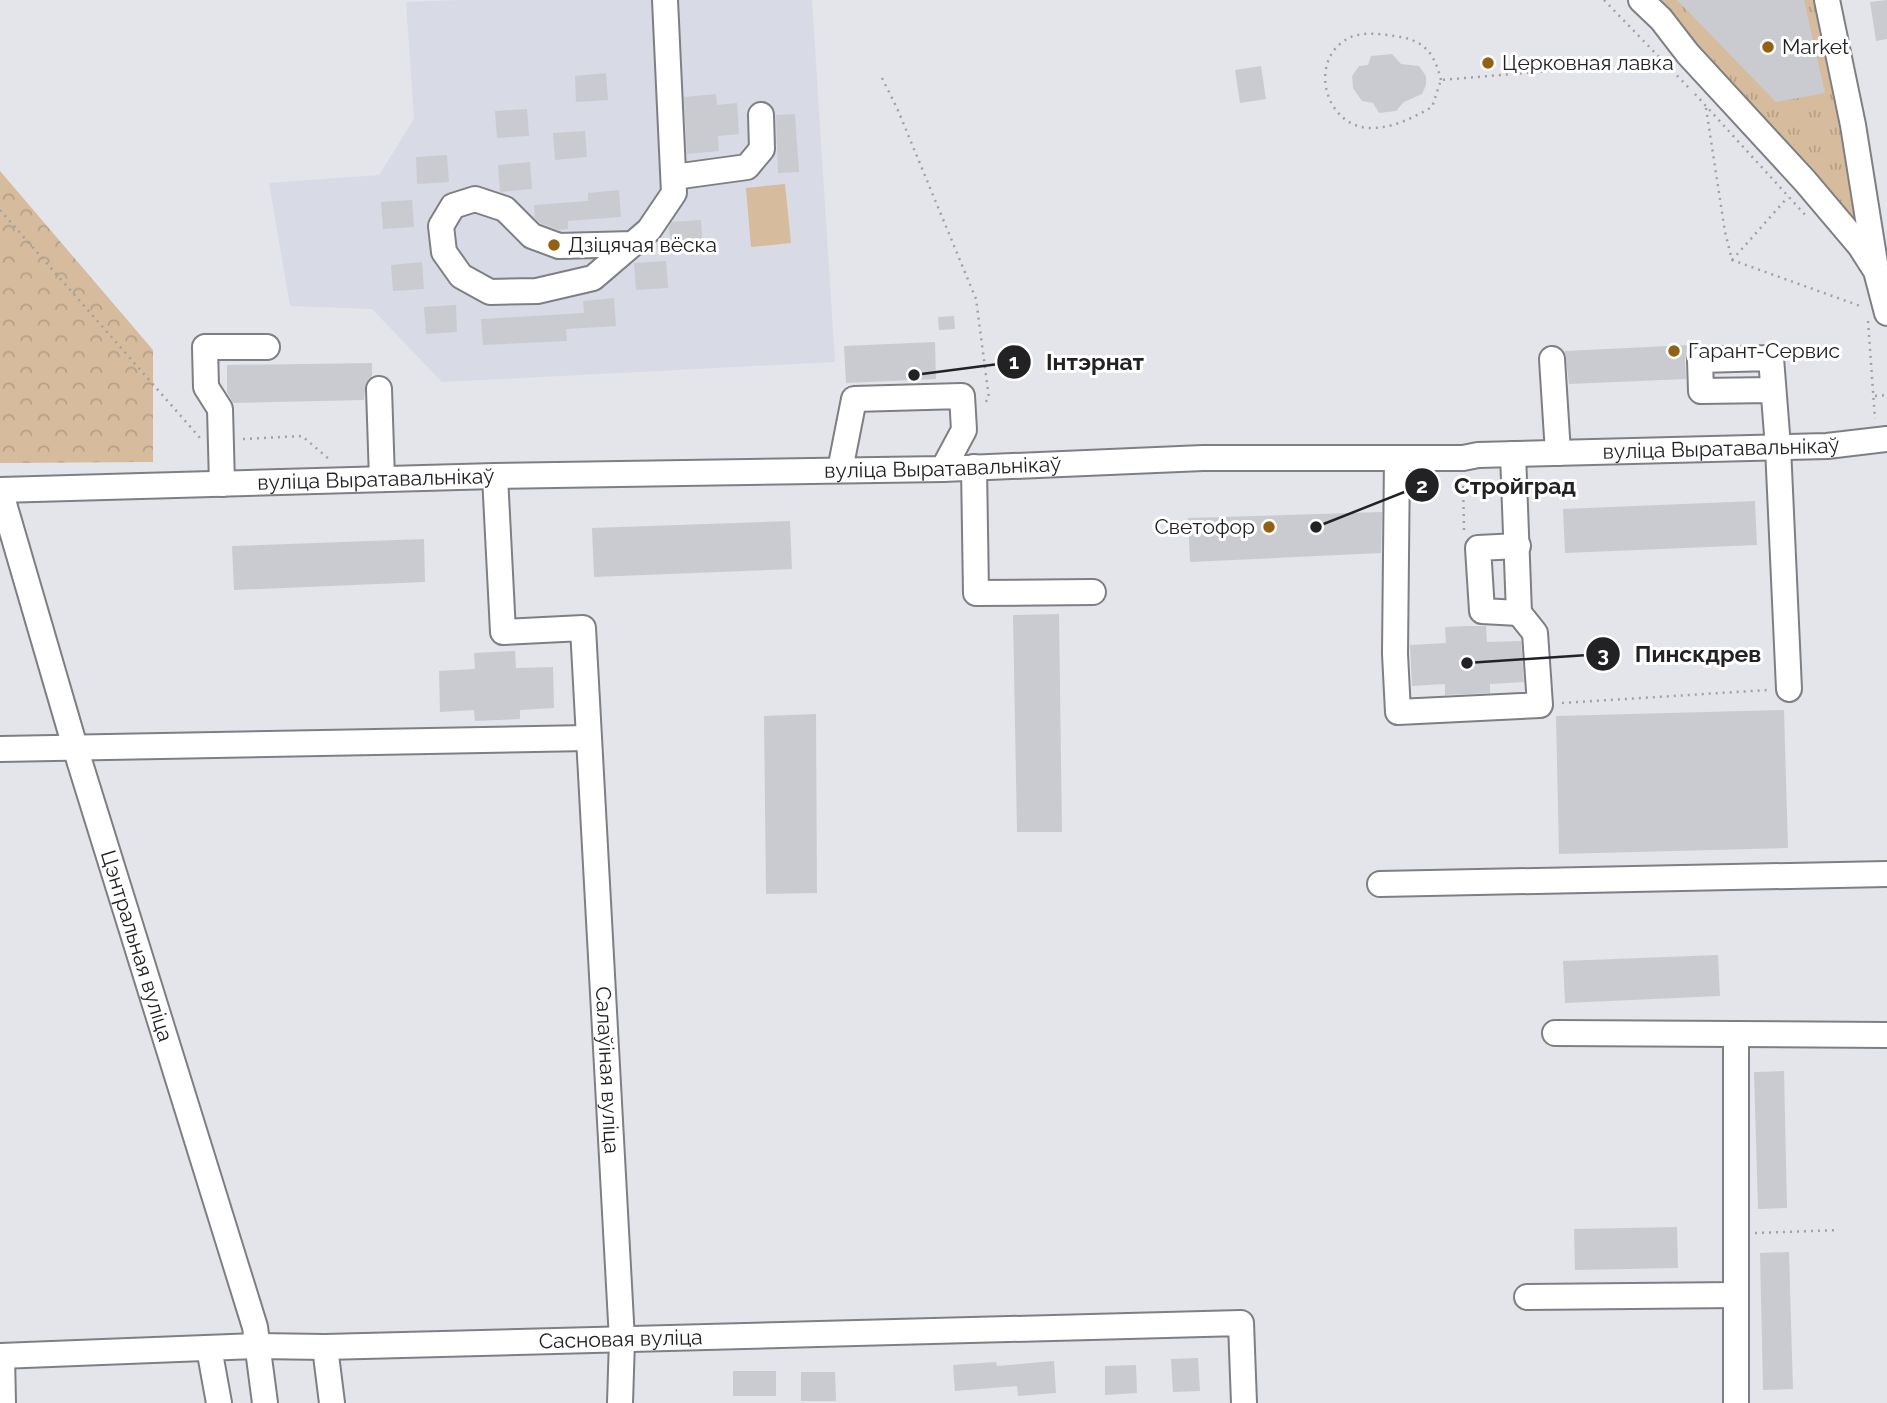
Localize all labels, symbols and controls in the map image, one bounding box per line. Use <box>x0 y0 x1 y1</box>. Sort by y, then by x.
place label: Market <box>1782 34 1849 59</box>
marker: Market <box>1760 39 1776 55</box>
place label: Церковная лавка <box>1502 50 1674 75</box>
marker: Церковная лавка <box>1480 55 1496 71</box>
place label: Дзіцячая вёска <box>568 232 717 257</box>
marker: Дзіцячая вёска <box>546 237 562 253</box>
place label: Гарант-Сервис <box>1688 338 1840 363</box>
callout: Інтэрнат <box>997 340 1158 384</box>
marker: Гарант-Сервис <box>1666 343 1682 359</box>
text: Інтэрнат <box>1046 348 1145 375</box>
text: 1 <box>1009 349 1019 374</box>
street label: вуліца Выратавальнікаў <box>1602 432 1841 464</box>
street label: вуліца Выратавальнікаў <box>824 451 1062 483</box>
street label: вуліца Выратавальнікаў <box>257 463 495 495</box>
callout: Стройград <box>1405 463 1589 507</box>
text: Стройград <box>1454 472 1576 499</box>
text: 2 <box>1416 473 1428 498</box>
place label: Светофор <box>1154 514 1255 539</box>
marker: Светофор <box>1261 519 1277 535</box>
callout: Пинскдрев <box>1585 632 1775 676</box>
text: Пинскдрев <box>1635 640 1761 667</box>
text: 3 <box>1597 642 1609 667</box>
street label: Цэнтральная вуліца <box>96 847 179 1044</box>
street label: Салаўіная вуліца <box>591 986 625 1154</box>
street label: Сасновая вуліца <box>538 1324 703 1353</box>

